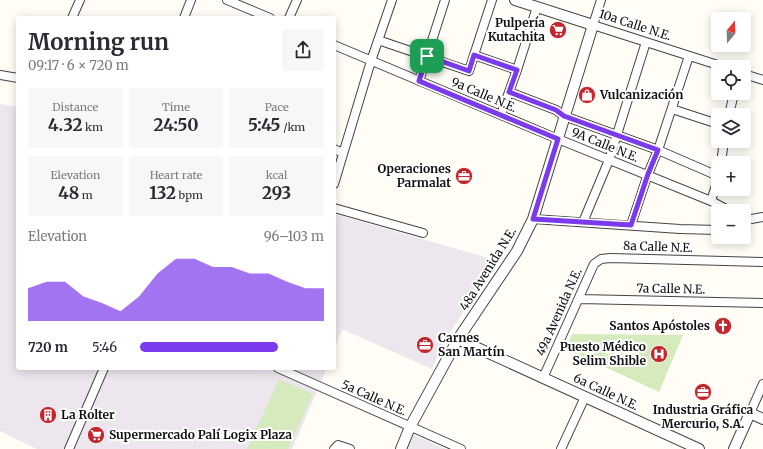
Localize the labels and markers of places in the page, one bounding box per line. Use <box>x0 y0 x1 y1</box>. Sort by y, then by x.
place label: Pulpería Kutachita <box>488 15 545 44</box>
supermarket icon: Pulpería Kutachita <box>548 20 568 40</box>
pin <box>410 39 444 73</box>
shop icon: Vulcanización <box>577 85 597 105</box>
place label: Vulcanización <box>599 87 683 102</box>
place label: Operaciones Parmalat <box>377 161 451 190</box>
office icon: Operaciones Parmalat <box>454 166 474 186</box>
church icon: Santos Apóstoles <box>713 316 733 336</box>
place label: Santos Apóstoles <box>609 318 710 333</box>
place label: Carnes San Martín <box>438 330 505 359</box>
office icon: Carnes San Martín <box>415 335 435 355</box>
place label: Puesto Médico Selim Shible <box>560 339 646 368</box>
hospital icon: Puesto Médico Selim Shible <box>649 344 669 364</box>
office icon: Industria Gráfica Mercurio, S.A. <box>693 382 713 402</box>
place label: Industria Gráfica Mercurio, S.A. <box>653 402 754 431</box>
building icon: La Rolter <box>38 405 58 425</box>
place label: La Rolter <box>61 407 115 422</box>
supermarket icon: Supermercado Palí Logix Plaza <box>86 425 106 445</box>
place label: Supermercado Palí Logix Plaza <box>109 427 292 442</box>

